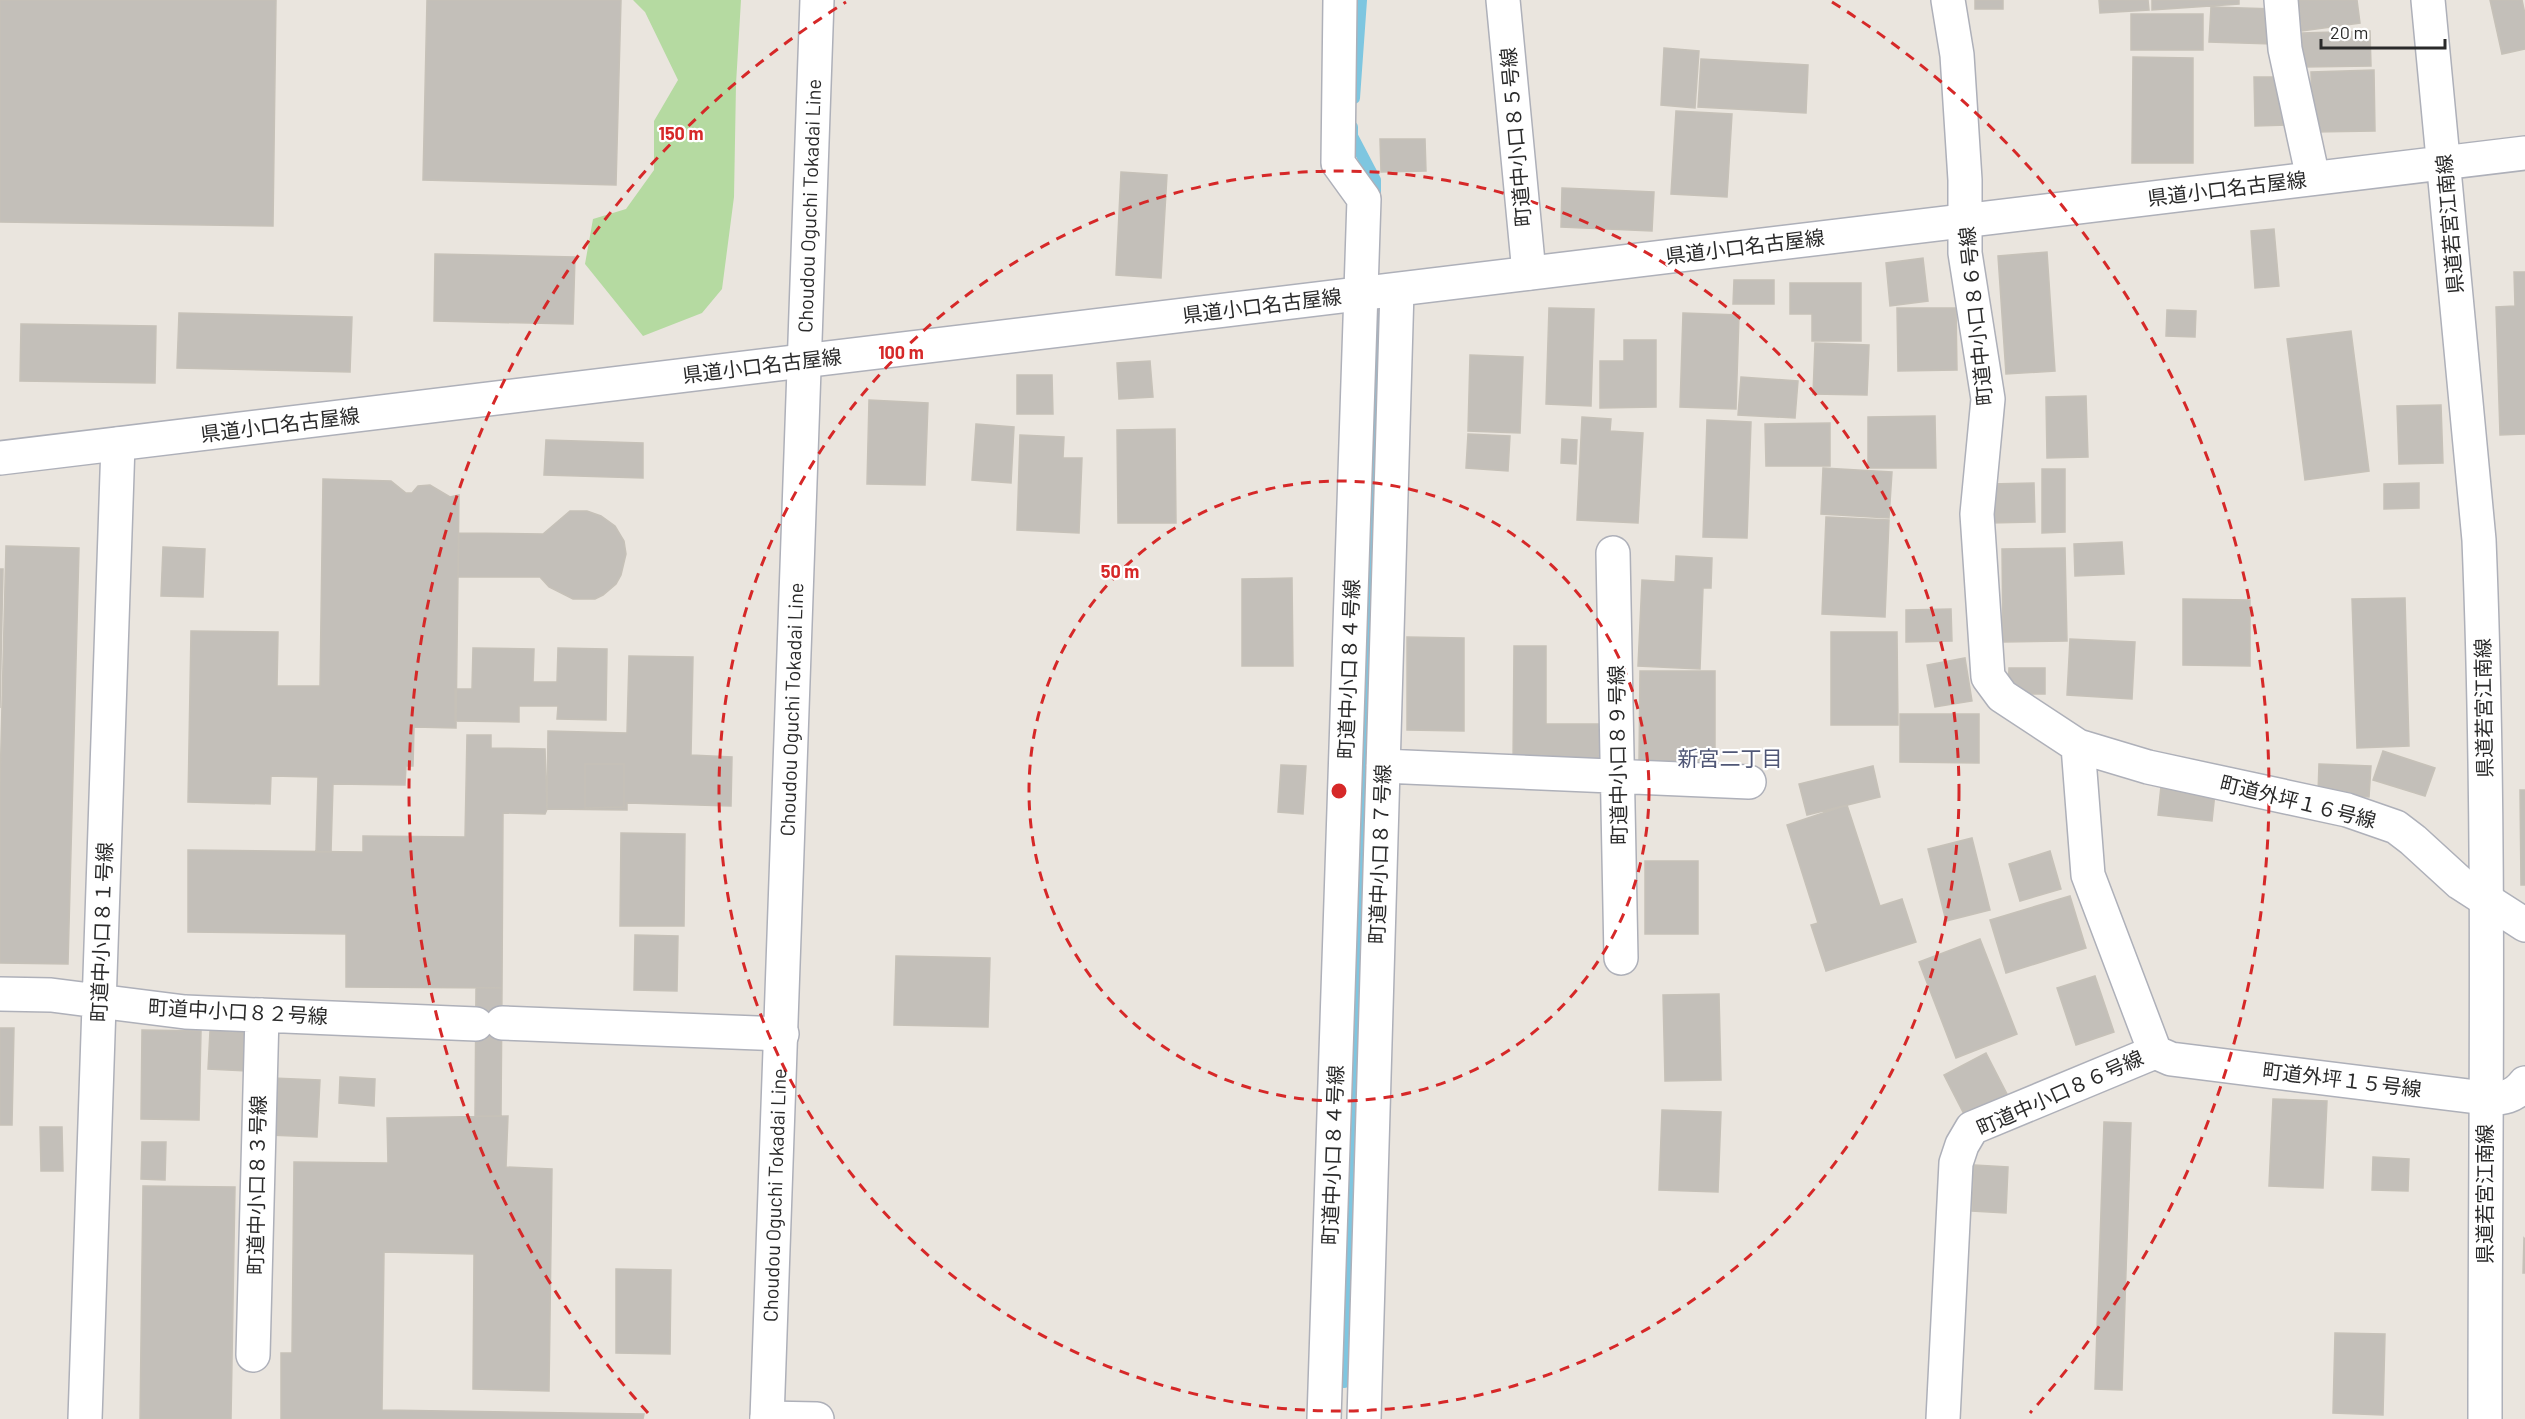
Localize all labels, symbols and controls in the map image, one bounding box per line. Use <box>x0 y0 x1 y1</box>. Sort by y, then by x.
scale bar <box>2321 12 2446 50</box>
text: 20 m <box>2330 21 2368 43</box>
street label: 町道中小口８５号線 <box>1495 46 1535 228</box>
street label: Choudou Oguchi Tokadai Line <box>792 78 825 333</box>
text: 150 m <box>659 122 703 144</box>
street label: 県道若宮江南線 <box>2431 153 2467 295</box>
street label: 県道小口名古屋線 <box>2146 166 2308 210</box>
street label: 県道小口名古屋線 <box>1664 224 1826 268</box>
street label: 町道中小口８６号線 <box>1954 225 1996 407</box>
street label: 県道小口名古屋線 <box>1181 283 1343 327</box>
text: 100 m <box>878 341 924 363</box>
street label: 県道小口名古屋線 <box>681 343 843 387</box>
street label: 県道小口名古屋線 <box>199 402 361 446</box>
text: 50 m <box>1101 560 1139 582</box>
street label: 町道中小口８４号線 <box>1333 579 1363 759</box>
street label: Choudou Oguchi Tokadai Line <box>775 582 807 837</box>
street label: 県道若宮江南線 <box>2470 638 2496 778</box>
street label: 町道中小口８９号線 <box>1603 665 1631 845</box>
district label: 新宮二丁目 <box>1678 745 1783 770</box>
street label: 町道中小口８７号線 <box>1364 764 1394 944</box>
street label: 町道外坪１６号線 <box>2218 770 2379 832</box>
centre of rings <box>1329 781 1349 801</box>
street label: 町道中小口８１号線 <box>86 842 116 1022</box>
street label: 町道中小口８２号線 <box>148 994 329 1028</box>
street label: 町道中小口８６号線 <box>1972 1045 2147 1140</box>
street label: 町道外坪１５号線 <box>2261 1057 2423 1101</box>
street label: 町道中小口８４号線 <box>1317 1065 1347 1245</box>
street label: Choudou Oguchi Tokadai Line <box>757 1068 790 1322</box>
street label: 町道中小口８３号線 <box>242 1095 270 1275</box>
street label: 県道若宮江南線 <box>2472 1124 2496 1264</box>

